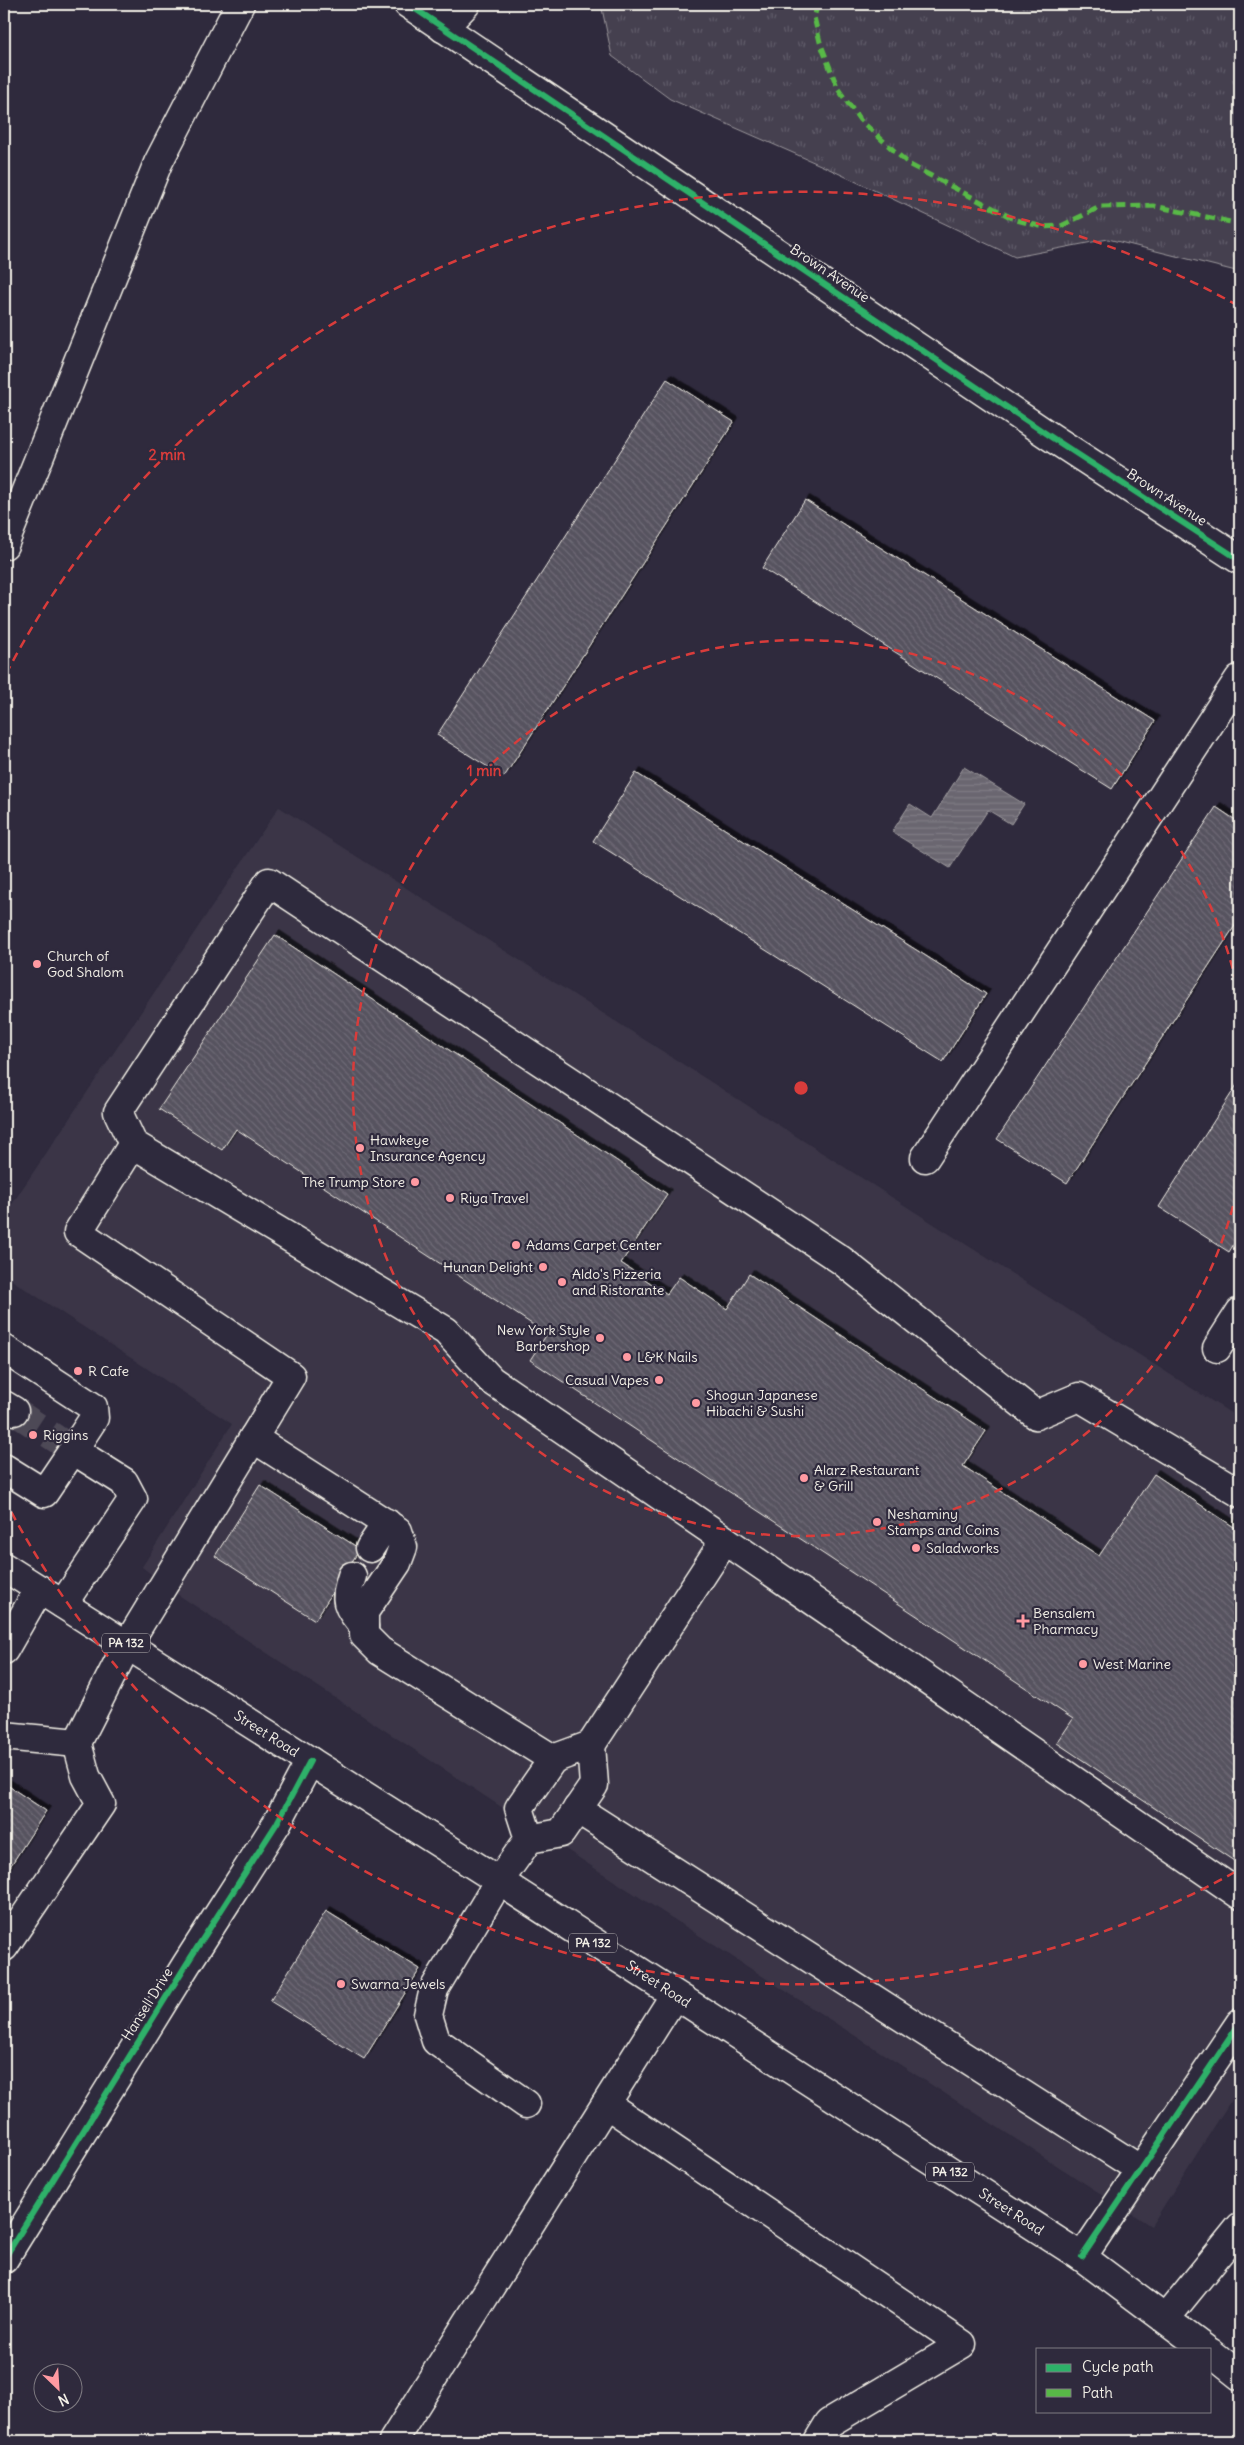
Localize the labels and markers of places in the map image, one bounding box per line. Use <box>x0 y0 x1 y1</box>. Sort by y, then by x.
place label: Church of God Shalom <box>47 947 124 981</box>
marker: Church of God Shalom <box>31 958 43 970</box>
centre of rings <box>792 1079 810 1097</box>
place label: Hawkeye Insurance Agency <box>370 1131 486 1165</box>
marker: Hawkeye Insurance Agency <box>354 1142 366 1154</box>
place label: The Trump Store <box>302 1173 405 1191</box>
marker: The Trump Store <box>409 1176 421 1188</box>
place label: Riya Travel <box>460 1189 529 1207</box>
marker: Riya Travel <box>444 1192 456 1204</box>
place label: Adams Carpet Center <box>526 1236 662 1254</box>
marker: Adams Carpet Center <box>510 1239 522 1251</box>
place label: Hunan Delight <box>443 1258 533 1276</box>
marker: Hunan Delight <box>537 1261 549 1273</box>
place label: Aldo's Pizzeria and Ristorante <box>572 1265 664 1299</box>
marker: Aldo's Pizzeria and Ristorante <box>556 1276 568 1288</box>
place label: New York Style Barbershop <box>497 1321 590 1355</box>
marker: New York Style Barbershop <box>594 1332 606 1344</box>
place label: L&K Nails <box>637 1348 698 1366</box>
marker: L&K Nails <box>621 1351 633 1363</box>
place label: R Cafe <box>88 1362 129 1380</box>
marker: R Cafe <box>72 1365 84 1377</box>
place label: Casual Vapes <box>565 1371 649 1389</box>
marker: Casual Vapes <box>653 1374 665 1386</box>
place label: Shogun Japanese Hibachi & Sushi <box>706 1386 818 1420</box>
marker: Shogun Japanese Hibachi & Sushi <box>690 1397 702 1409</box>
place label: Riggins <box>43 1426 88 1444</box>
marker: Riggins <box>27 1429 39 1441</box>
place label: Alarz Restaurant & Grill <box>814 1461 920 1495</box>
marker: Alarz Restaurant & Grill <box>798 1472 810 1484</box>
place label: Neshaminy Stamps and Coins <box>887 1505 999 1539</box>
marker: Neshaminy Stamps and Coins <box>871 1516 883 1528</box>
place label: Saladworks <box>926 1539 999 1557</box>
marker: Saladworks <box>910 1542 922 1554</box>
place label: Bensalem Pharmacy <box>1033 1604 1098 1638</box>
marker: Bensalem Pharmacy <box>1017 1615 1029 1627</box>
place label: West Marine <box>1093 1655 1171 1673</box>
marker: West Marine <box>1077 1658 1089 1670</box>
place label: Swarna Jewels <box>351 1975 446 1993</box>
marker: Swarna Jewels <box>335 1978 347 1990</box>

